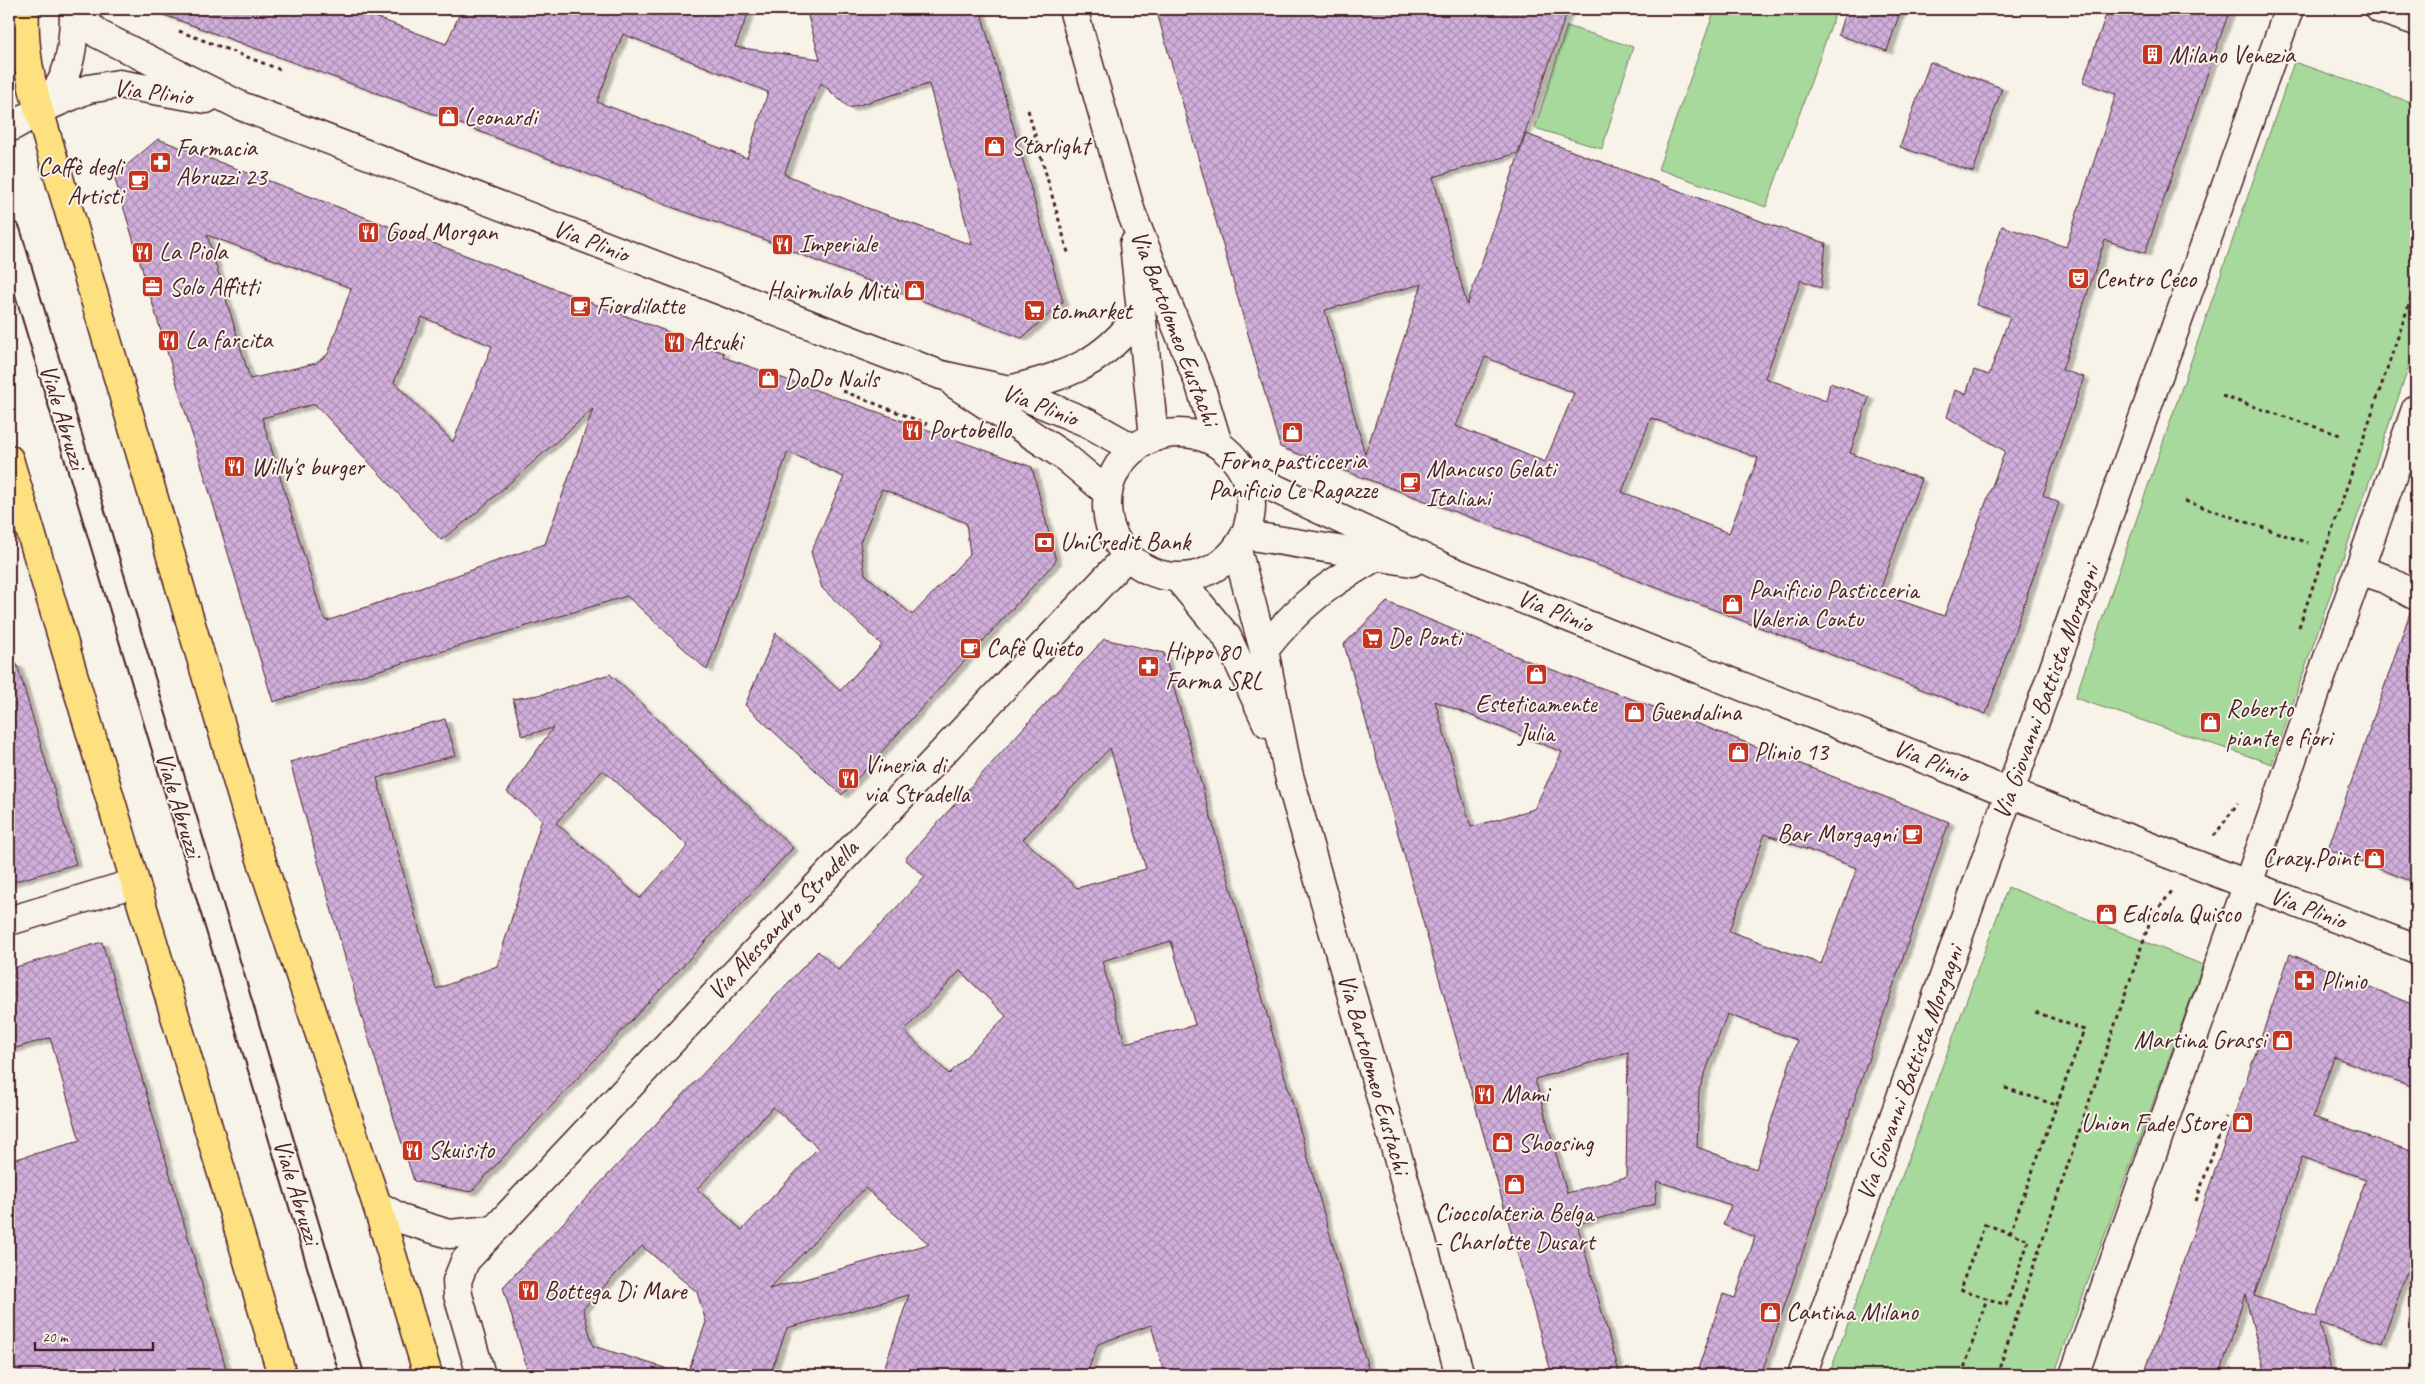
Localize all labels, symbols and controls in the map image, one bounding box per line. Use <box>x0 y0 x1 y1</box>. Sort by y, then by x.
place label: Milano Venezia <box>2169 39 2297 71</box>
building icon: Milano Venezia <box>2141 43 2165 67</box>
street label: Via Plinio <box>112 71 197 113</box>
place label: Leonardi <box>464 101 540 133</box>
shop icon: Leonardi <box>436 105 460 129</box>
place label: Starlight <box>1011 130 1093 162</box>
place label: Farmacia Abruzzi 23 <box>176 132 268 193</box>
shop icon: Starlight <box>983 134 1007 158</box>
pharmacy icon: Farmacia Abruzzi 23 <box>148 150 172 174</box>
place label: Caffè degli Artisti <box>38 151 126 212</box>
cafe icon: Caffè degli Artisti <box>127 169 151 193</box>
street label: Via Plinio <box>549 212 636 271</box>
place label: Good Morgan <box>385 216 498 248</box>
restaurant icon: Good Morgan <box>357 220 381 244</box>
street label: Via Bartolomeo Eustachi <box>1123 226 1228 433</box>
place label: Imperiale <box>799 228 879 260</box>
restaurant icon: Imperiale <box>771 232 795 256</box>
place label: La Piola <box>159 236 229 268</box>
restaurant icon: La Piola <box>131 240 155 264</box>
place label: Centro Ceco <box>2095 263 2197 295</box>
theatre icon: Centro Ceco <box>2067 267 2091 291</box>
place label: Solo Affitti <box>169 271 262 303</box>
office icon: Solo Affitti <box>141 275 165 299</box>
place label: Hairmilab Mitù <box>767 275 900 307</box>
shop icon: Hairmilab Mitù <box>902 279 926 303</box>
place label: Fiordilatte <box>596 290 686 322</box>
cafe icon: Fiordilatte <box>568 294 592 318</box>
place label: to.market <box>1050 295 1134 327</box>
supermarket icon: to.market <box>1022 299 1046 323</box>
place label: La farcita <box>185 324 274 356</box>
place label: Atsuki <box>690 326 746 358</box>
restaurant icon: La farcita <box>157 328 181 352</box>
restaurant icon: Atsuki <box>662 330 686 354</box>
street label: Viale Abruzzi <box>32 361 95 477</box>
place label: DoDo Nails <box>784 363 881 395</box>
shop icon: DoDo Nails <box>756 367 780 391</box>
street label: Via Plinio <box>998 376 1085 435</box>
place label: Portobello <box>929 414 1012 446</box>
restaurant icon: Portobello <box>901 418 925 442</box>
shop icon: Forno pasticceria Panificio Le Ragazze <box>1281 420 1305 444</box>
place label: Forno pasticceria Panificio Le Ragazze <box>1209 445 1379 506</box>
place label: Willy's burger <box>251 451 366 483</box>
place label: Mancuso Gelati Italiani <box>1426 453 1559 514</box>
restaurant icon: Willy's burger <box>223 455 247 479</box>
cafe icon: Mancuso Gelati Italiani <box>1398 471 1422 495</box>
place label: UniCredit Bank <box>1060 526 1192 558</box>
bank icon: UniCredit Bank <box>1032 530 1056 554</box>
street label: Via Giovanni Battista Morgagni <box>1985 557 2108 824</box>
place label: Panificio Pasticceria Valeria Contu <box>1749 574 1921 635</box>
street label: Via Plinio <box>1513 581 1600 642</box>
shop icon: Panificio Pasticceria Valeria Contu <box>1721 592 1745 616</box>
place label: De Ponti <box>1388 622 1465 654</box>
supermarket icon: De Ponti <box>1360 626 1384 650</box>
place label: Cafè Quieto <box>986 632 1083 664</box>
cafe icon: Cafè Quieto <box>958 636 982 660</box>
place label: Hippo 80 Farma SRL <box>1165 636 1264 697</box>
pharmacy icon: Hippo 80 Farma SRL <box>1137 654 1161 678</box>
shop icon: Esteticamente Julia <box>1524 663 1548 687</box>
place label: Esteticamente Julia <box>1475 688 1599 749</box>
place label: Roberto piante e fiori <box>2226 693 2335 754</box>
place label: Guendalina <box>1650 696 1743 728</box>
shop icon: Guendalina <box>1622 700 1646 724</box>
shop icon: Roberto piante e fiori <box>2198 711 2222 735</box>
street label: Via Plinio <box>1889 731 1976 792</box>
place label: Plinio 13 <box>1754 736 1830 768</box>
shop icon: Plinio 13 <box>1726 740 1750 764</box>
street label: Viale Abruzzi <box>148 749 211 865</box>
place label: Vineria di via Stradella <box>864 749 971 810</box>
restaurant icon: Vineria di via Stradella <box>836 767 860 791</box>
place label: Bar Morgagni <box>1777 818 1899 850</box>
cafe icon: Bar Morgagni <box>1900 822 1924 846</box>
street label: Via Alessandro Stradella <box>700 832 867 1007</box>
place label: Crazy.Point <box>2262 842 2362 874</box>
shop icon: Crazy.Point <box>2363 846 2387 870</box>
street label: Via Plinio <box>2266 880 2353 938</box>
place label: Edicola Quisco <box>2122 898 2242 930</box>
shop icon: Edicola Quisco <box>2094 902 2118 926</box>
street label: Via Giovanni Battista Morgagni <box>1849 938 1972 1205</box>
place label: Plinio <box>2321 965 2368 997</box>
pharmacy icon: Plinio <box>2293 969 2317 993</box>
street label: Via Bartolomeo Eustachi <box>1330 970 1419 1181</box>
place label: Martina Grassi <box>2134 1024 2269 1056</box>
shop icon: Martina Grassi <box>2270 1028 2294 1052</box>
place label: Mami <box>1501 1078 1552 1110</box>
restaurant icon: Mami <box>1473 1082 1497 1106</box>
place label: Union Fade Store <box>2081 1107 2228 1139</box>
shop icon: Union Fade Store <box>2230 1111 2254 1135</box>
place label: Shoosing <box>1518 1127 1594 1159</box>
shop icon: Shoosing <box>1490 1131 1514 1155</box>
place label: Skuisito <box>428 1134 495 1166</box>
street label: Viale Abruzzi <box>266 1136 329 1252</box>
restaurant icon: Skuisito <box>400 1138 424 1162</box>
shop icon: Cioccolateria Belga - Charlotte Dusart <box>1502 1172 1526 1196</box>
place label: Cioccolateria Belga - Charlotte Dusart <box>1434 1197 1597 1258</box>
place label: Bottega Di Mare <box>544 1275 688 1307</box>
restaurant icon: Bottega Di Mare <box>516 1279 540 1303</box>
place label: Cantina Milano <box>1786 1296 1919 1328</box>
shop icon: Cantina Milano <box>1758 1300 1782 1324</box>
scale bar <box>35 1319 152 1351</box>
text: 20 m <box>42 1328 69 1347</box>

